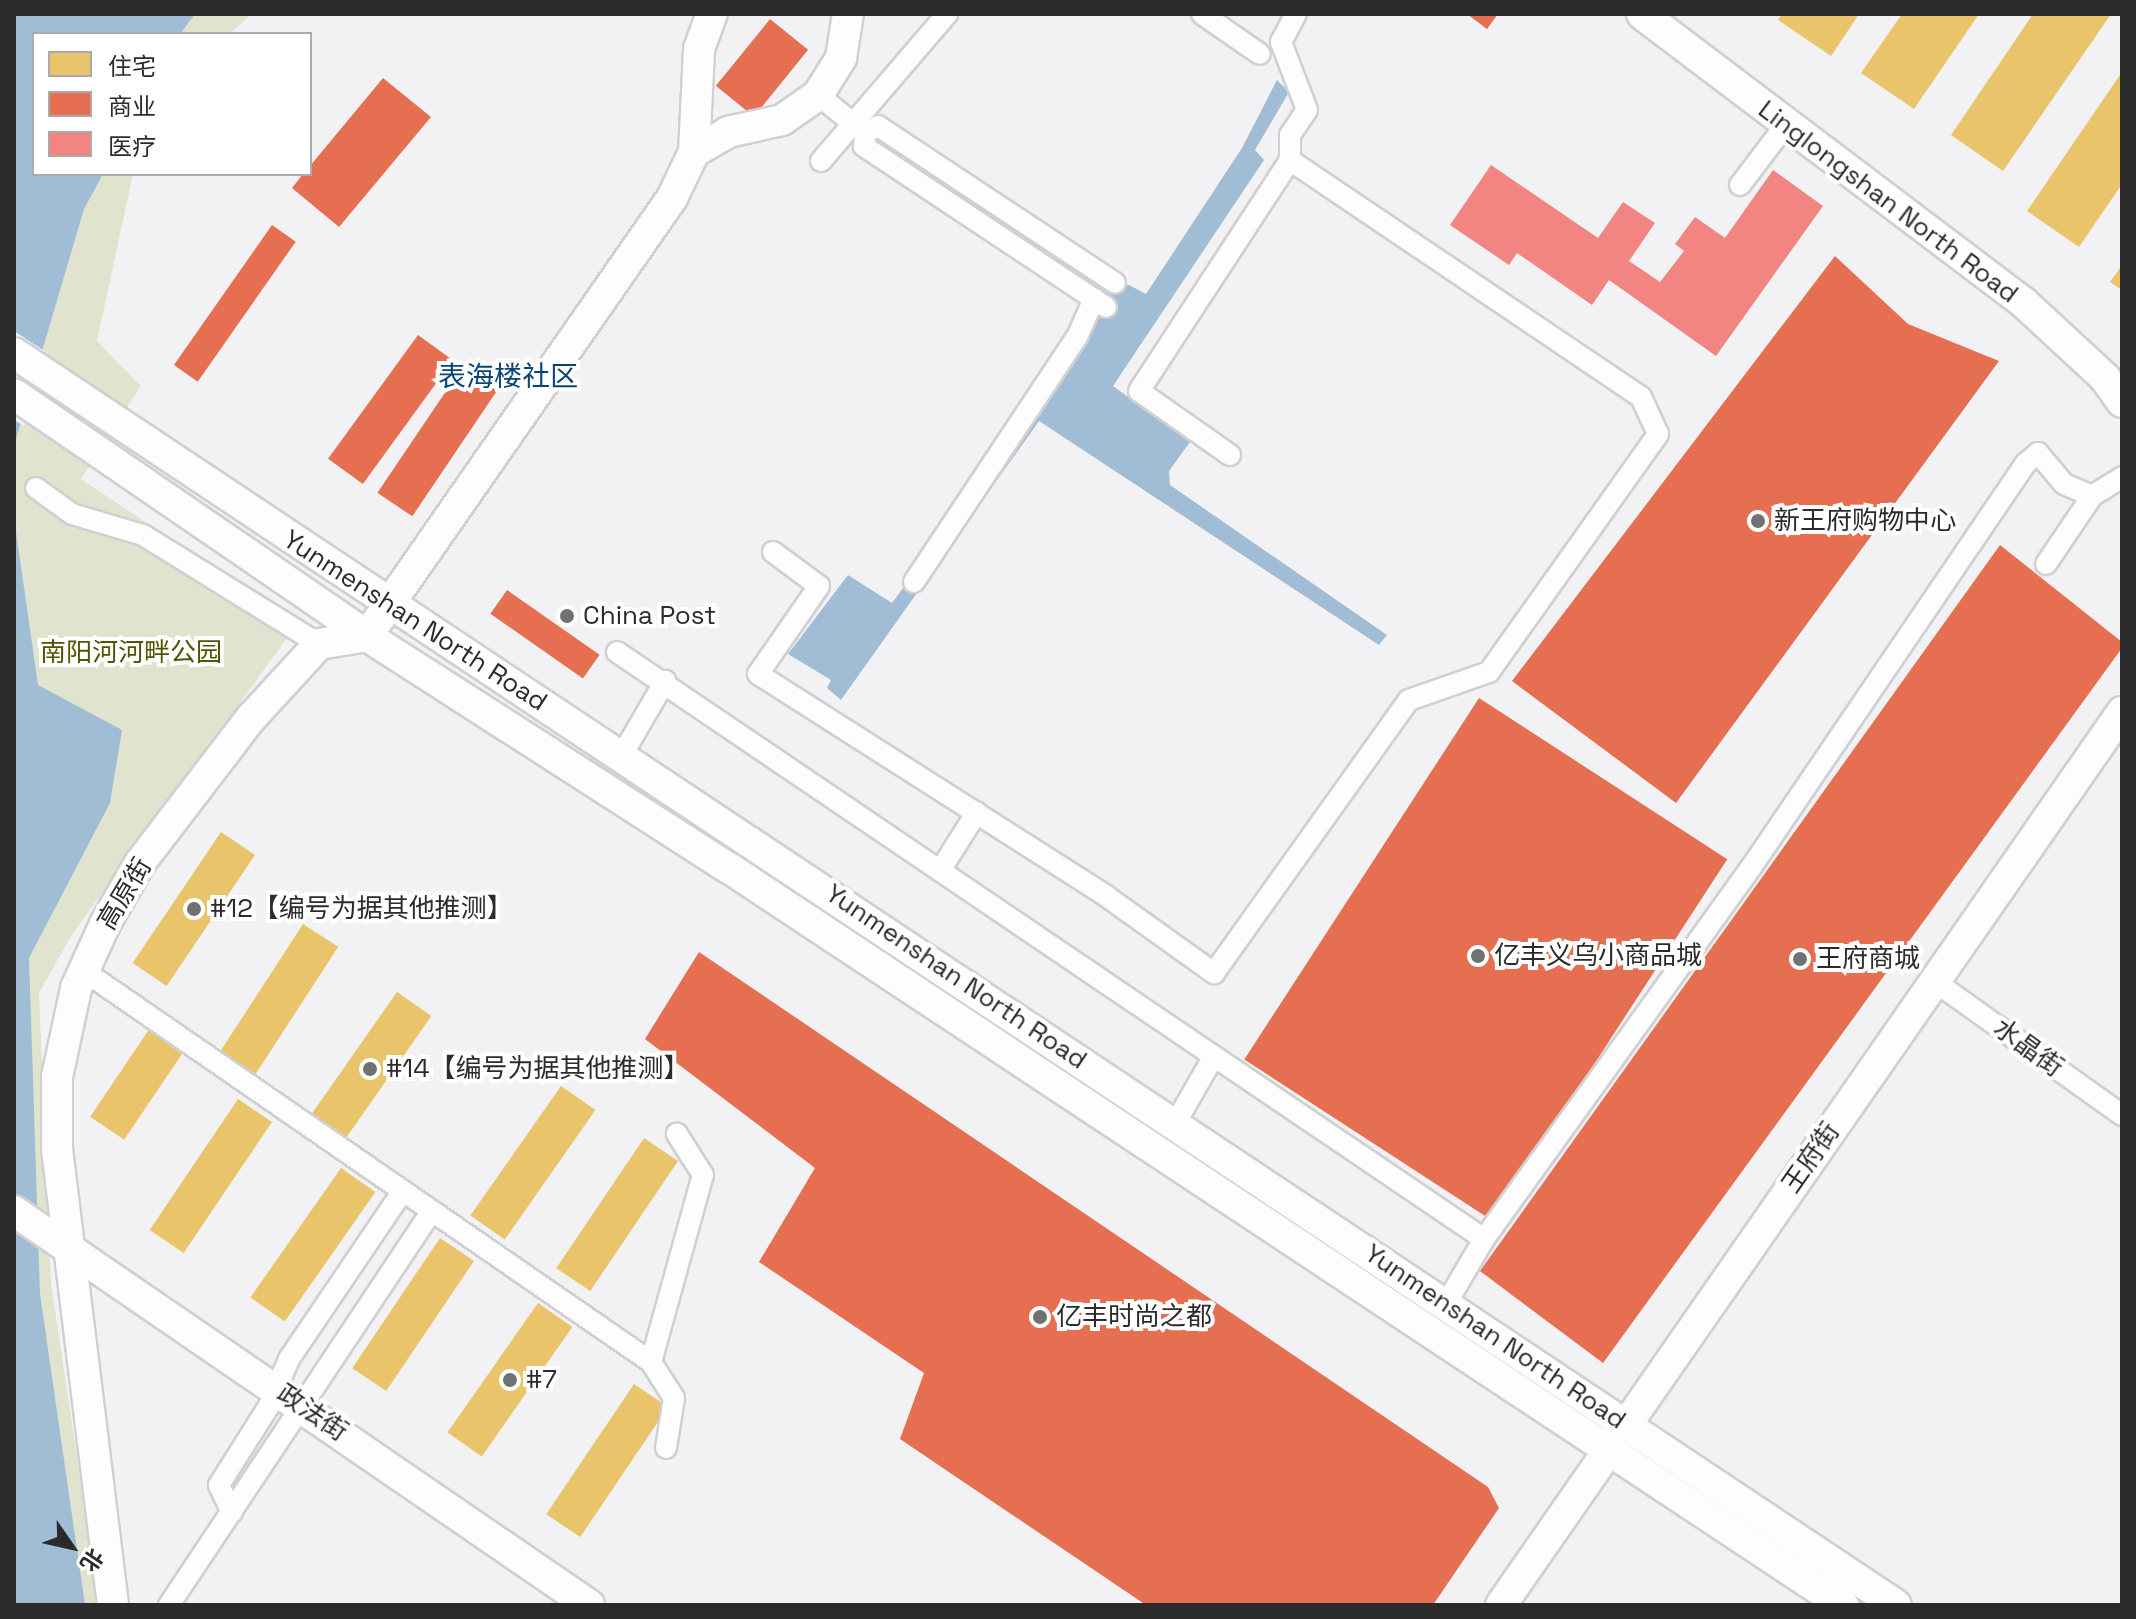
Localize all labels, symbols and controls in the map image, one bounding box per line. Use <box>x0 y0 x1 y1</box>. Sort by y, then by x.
legend <box>32 32 312 176</box>
text: 住宅 <box>108 51 156 82</box>
text: 商业 <box>108 91 156 122</box>
street label: Linglongshan North Road <box>1752 94 2024 310</box>
text: 医疗 <box>108 131 156 162</box>
district label: 表海楼社区 <box>438 359 578 393</box>
place label: 新王府购物中心 <box>1774 505 1956 537</box>
marker: 新王府购物中心 <box>1749 512 1767 530</box>
street label: Yunmenshan North Road <box>277 524 553 718</box>
place label: China Post <box>583 600 716 632</box>
marker: China Post <box>558 607 576 625</box>
park label: 南阳河河畔公园 <box>40 637 222 669</box>
street label: 高原街 <box>92 853 158 935</box>
street label: Yunmenshan North Road <box>820 878 1092 1076</box>
place label: #12【编号为据其他推测】 <box>210 893 513 925</box>
marker: #12【编号为据其他推测】 <box>185 900 203 918</box>
place label: 亿丰义乌小商品城 <box>1494 940 1702 972</box>
place label: 王府商城 <box>1816 943 1920 975</box>
marker: 亿丰义乌小商品城 <box>1469 947 1487 965</box>
marker: 王府商城 <box>1791 950 1809 968</box>
street label: 水晶街 <box>1987 1012 2069 1084</box>
place label: #14【编号为据其他推测】 <box>386 1053 689 1085</box>
marker: #14【编号为据其他推测】 <box>361 1060 379 1078</box>
street label: 王府街 <box>1776 1117 1846 1199</box>
street label: Yunmenshan North Road <box>1359 1238 1631 1436</box>
place label: 亿丰时尚之都 <box>1056 1301 1212 1333</box>
marker: 亿丰时尚之都 <box>1031 1308 1049 1326</box>
place label: #7 <box>526 1364 557 1396</box>
marker: #7 <box>501 1371 519 1389</box>
street label: 政法街 <box>271 1378 353 1448</box>
north arrow <box>32 1507 112 1587</box>
text: 北 <box>74 1543 110 1577</box>

